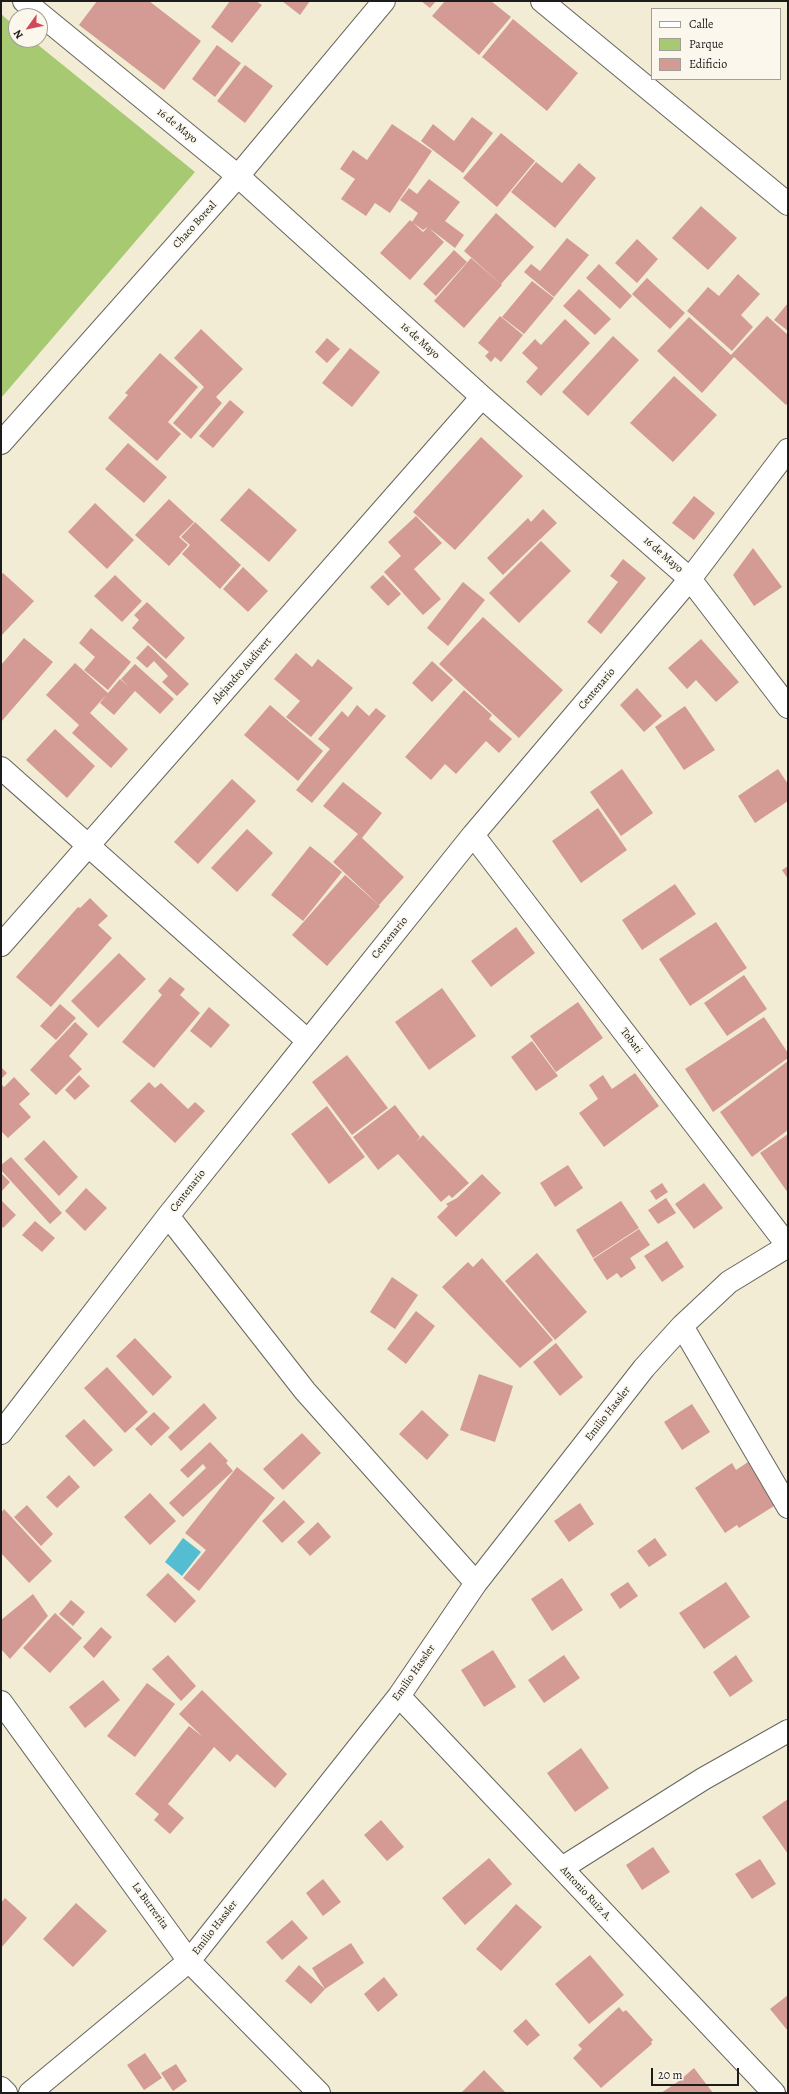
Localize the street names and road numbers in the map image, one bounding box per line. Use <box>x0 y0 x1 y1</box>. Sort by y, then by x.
street label: 16 de Mayo <box>154 106 200 146</box>
street label: Chaco Boreal <box>170 199 220 251</box>
street label: 16 de Mayo <box>398 320 442 362</box>
street label: 16 de Mayo <box>640 534 686 576</box>
street label: Alejandro Audivert <box>209 635 275 707</box>
street label: Centenario <box>576 666 618 712</box>
street label: Centenario <box>369 914 411 962</box>
street label: Tobati <box>617 1026 645 1056</box>
street label: Centenario <box>167 1167 209 1215</box>
street label: Emilio Hassler <box>583 1384 633 1444</box>
street label: Emilio Hassler <box>390 1642 438 1704</box>
street label: Antonio Ruiz A. <box>557 1864 615 1924</box>
street label: La Burrerita <box>129 1880 171 1932</box>
street label: Emilio Hassler <box>190 1898 240 1958</box>

